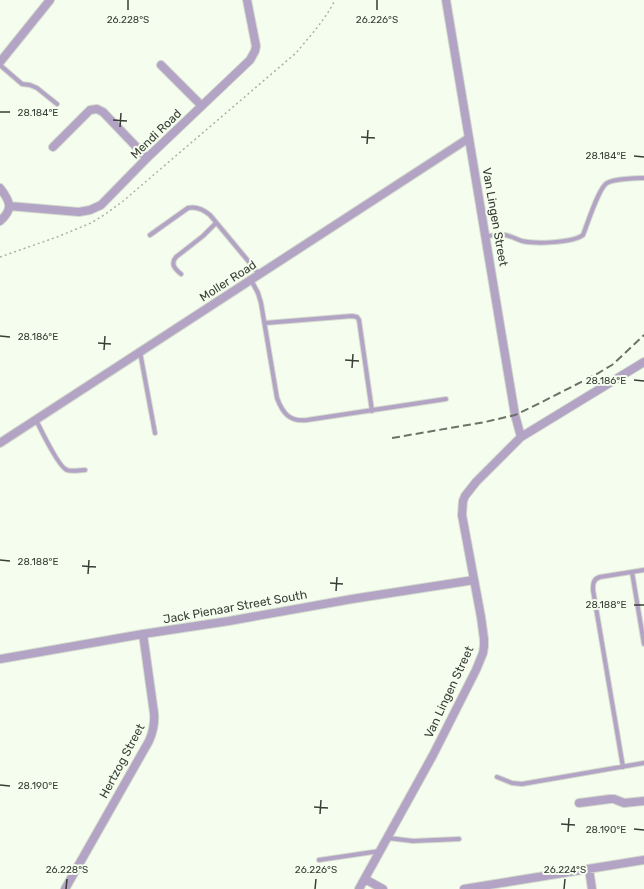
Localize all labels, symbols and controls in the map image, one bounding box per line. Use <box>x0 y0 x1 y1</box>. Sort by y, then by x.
text: 26.228°S <box>107 14 149 26</box>
text: 26.226°S <box>356 14 398 26</box>
street label: Mendi Road <box>128 106 184 162</box>
text: 28.184°E <box>18 107 58 119</box>
text: 28.184°E <box>586 150 626 162</box>
street label: Van Lingen Street <box>479 167 511 268</box>
street label: Moller Road <box>197 258 259 304</box>
text: 28.186°E <box>18 331 58 343</box>
text: 28.186°E <box>586 375 626 387</box>
text: 28.188°E <box>18 556 58 568</box>
street label: Jack Pienaar Street South <box>162 587 308 627</box>
text: 28.188°E <box>586 599 626 611</box>
street label: Van Lingen Street <box>422 644 477 740</box>
street label: Hertzog Street <box>97 721 148 801</box>
text: 28.190°E <box>18 780 58 792</box>
text: 28.190°E <box>586 824 626 836</box>
text: 26.228°S <box>46 864 88 876</box>
text: 26.226°S <box>295 864 337 876</box>
text: 26.224°S <box>544 864 586 876</box>

